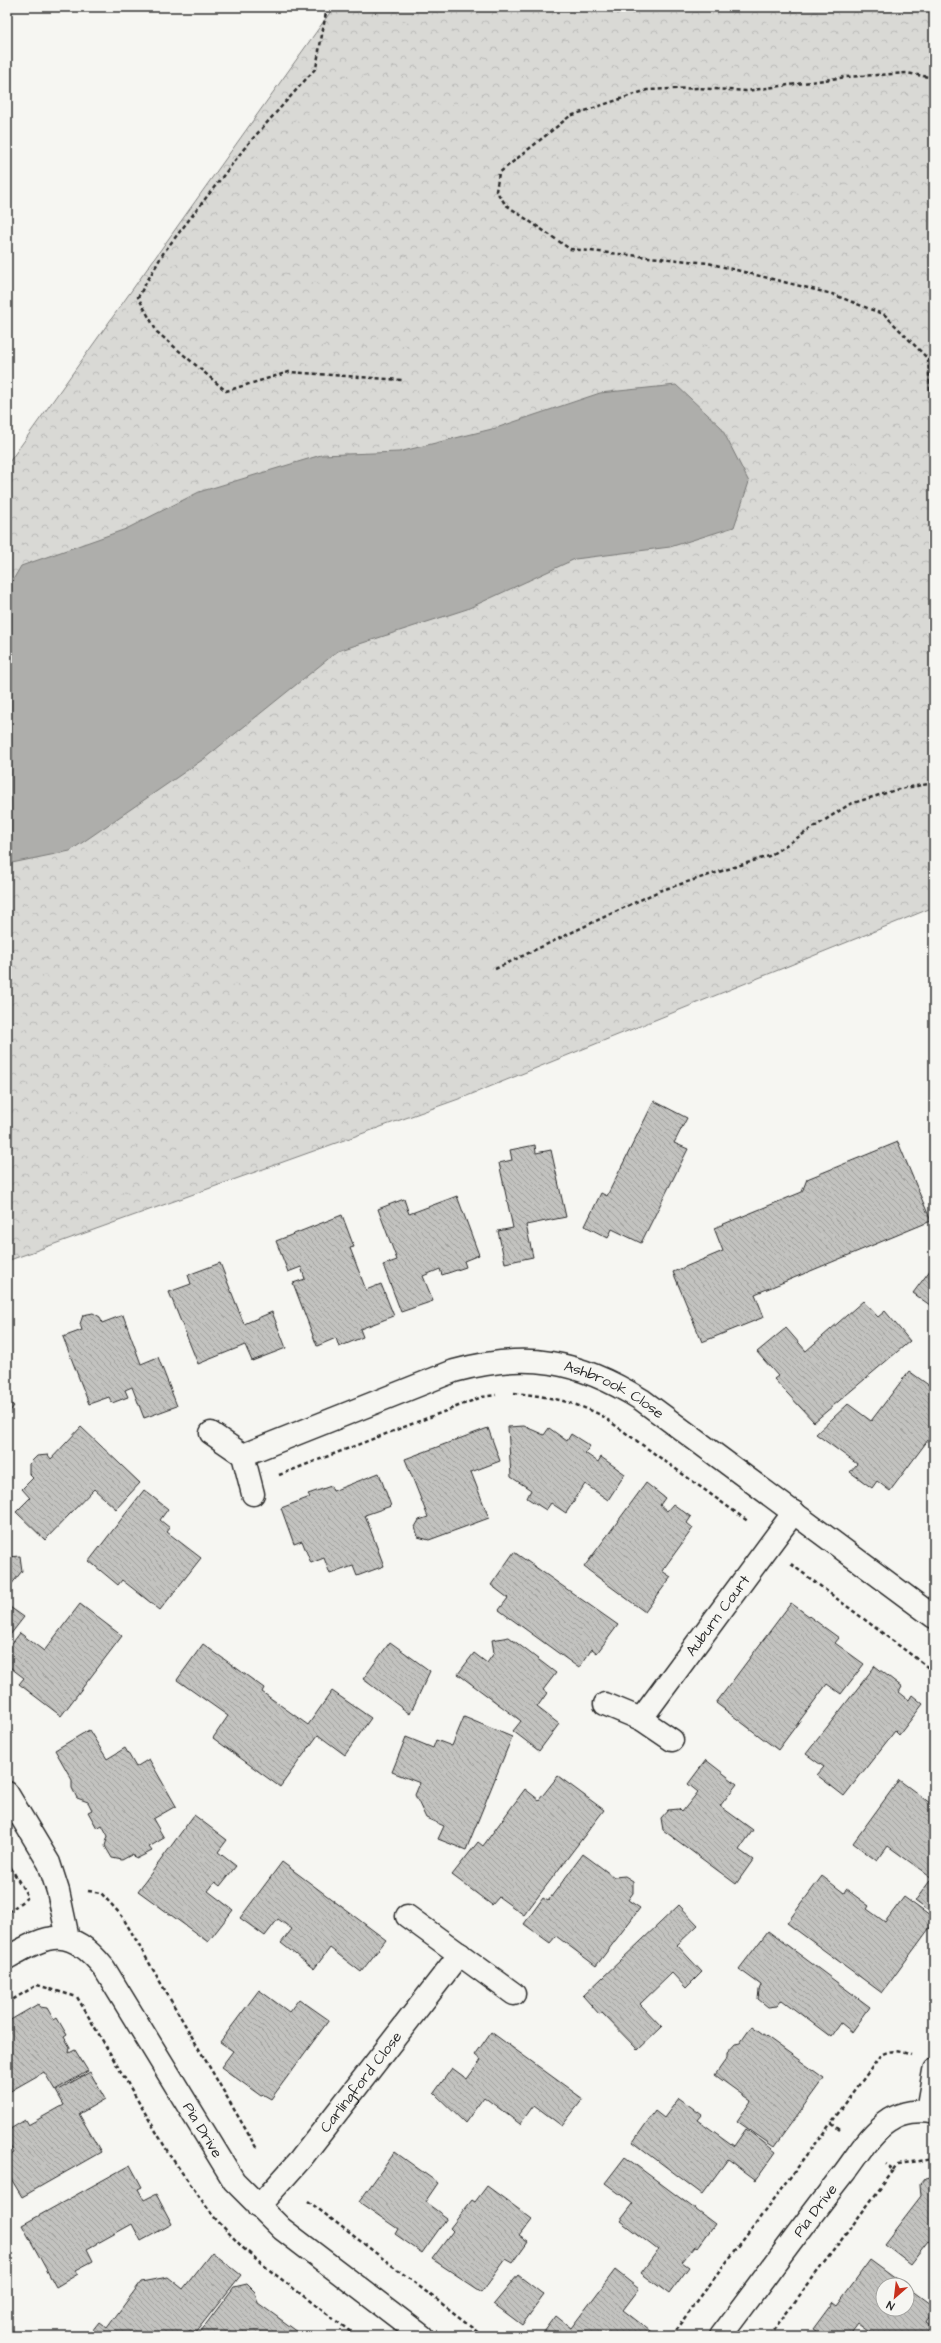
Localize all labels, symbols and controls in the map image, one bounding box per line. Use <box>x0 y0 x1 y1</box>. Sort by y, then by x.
street label: Ashbrook Close <box>562 1356 668 1424</box>
street label: Auburn Court <box>681 1571 755 1660</box>
street label: Carlingford Close <box>315 2027 407 2137</box>
street label: Pia Drive <box>177 2098 227 2162</box>
street label: Pia Drive <box>788 2180 843 2242</box>
north arrow <box>875 2277 915 2317</box>
text: N <box>884 2297 897 2314</box>

